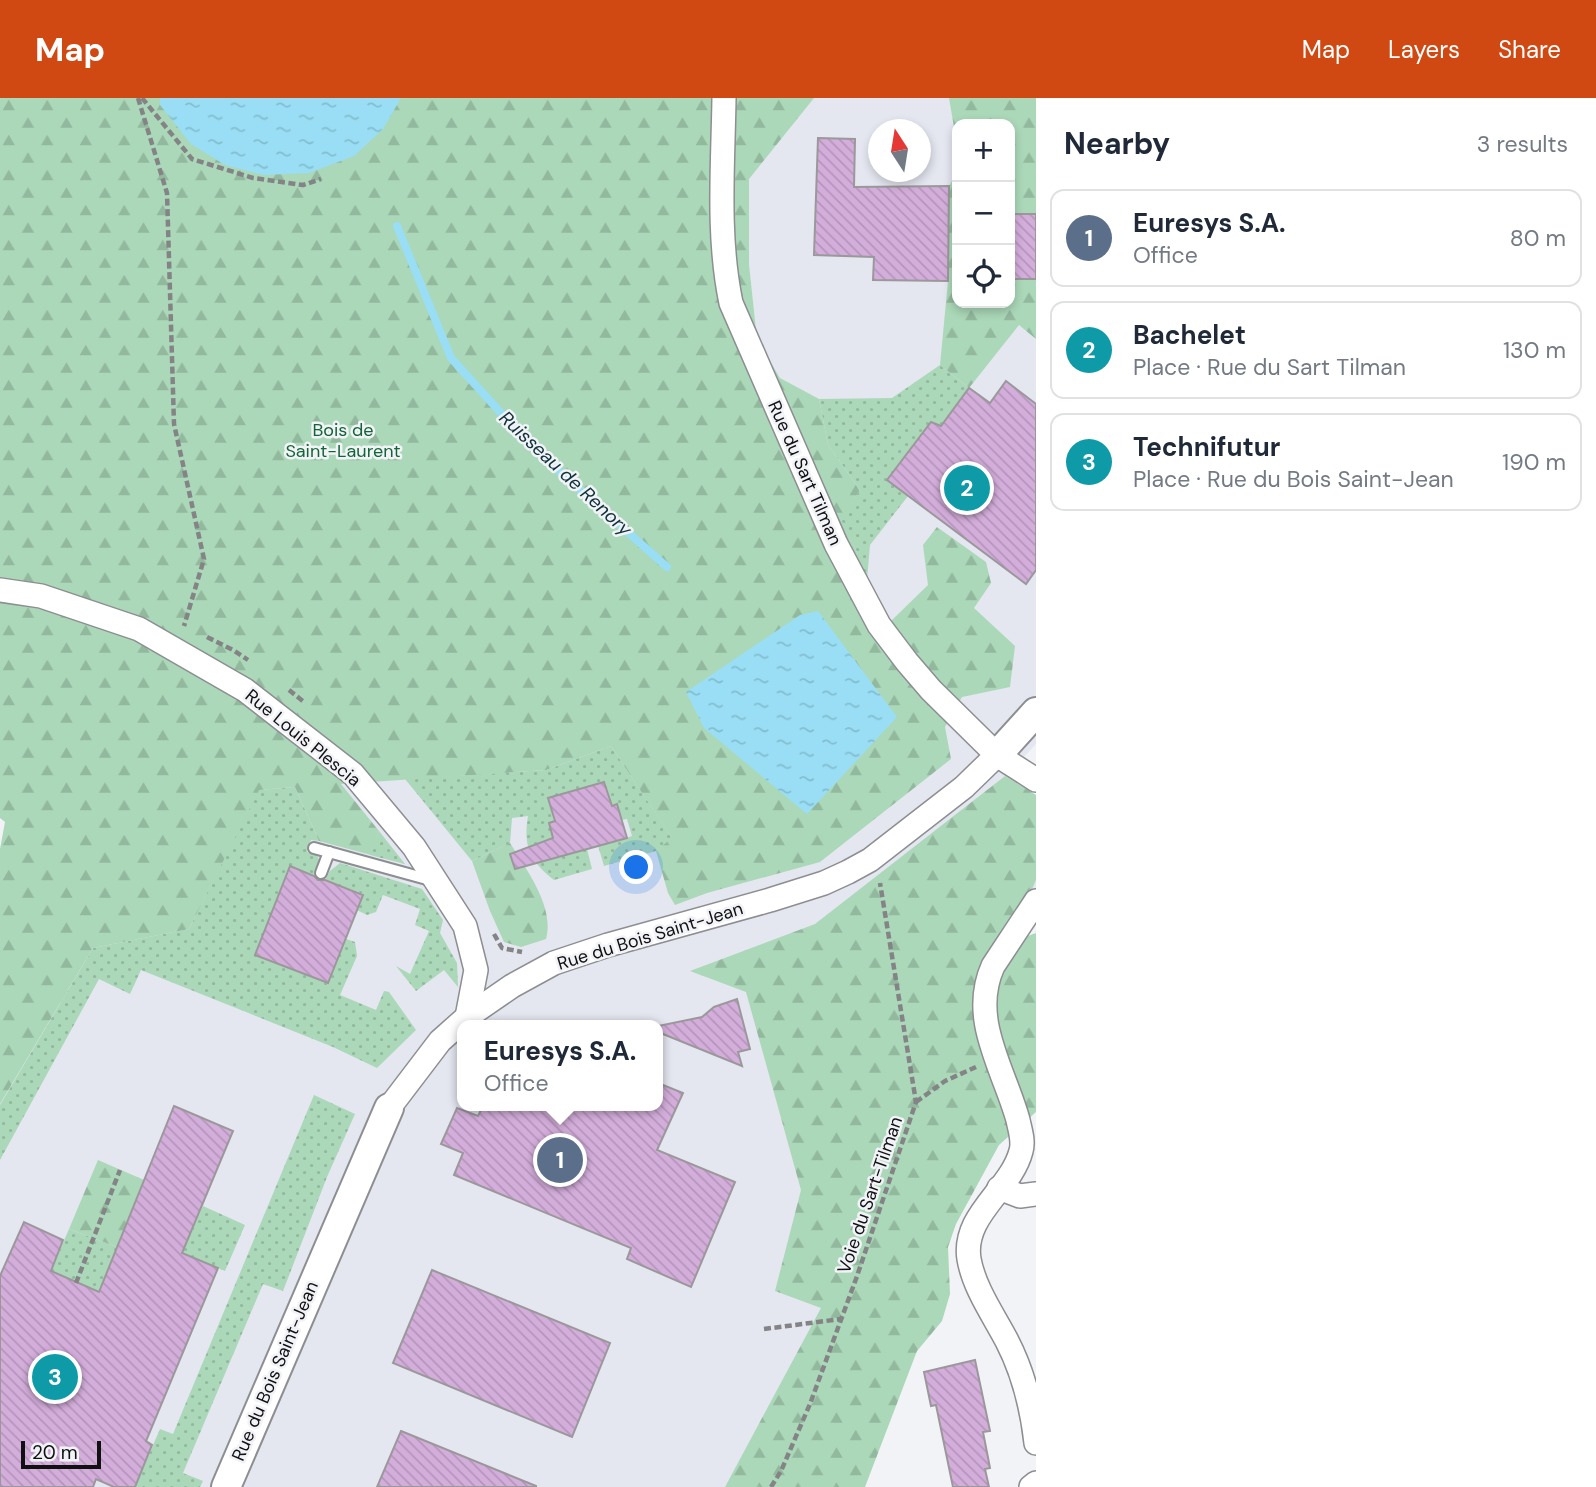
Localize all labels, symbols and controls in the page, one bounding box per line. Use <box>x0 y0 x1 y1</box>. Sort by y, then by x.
text: Map <box>35 28 105 71</box>
text: Map <box>1302 34 1350 65</box>
text: Layers <box>1388 34 1460 65</box>
text: Share <box>1498 34 1561 65</box>
north arrow <box>868 119 931 182</box>
map controls <box>952 119 1015 308</box>
button: + <box>952 119 1015 182</box>
text: Nearby <box>1064 124 1170 163</box>
text: 3 results <box>1477 129 1568 159</box>
button: − <box>952 182 1015 245</box>
text: Euresys S.A. <box>1133 206 1286 240</box>
text: 1 <box>1085 223 1093 253</box>
text: 80 m <box>1510 223 1566 253</box>
text: Office <box>1133 240 1198 270</box>
button: locate <box>952 245 1015 308</box>
text: Bachelet <box>1133 318 1246 352</box>
text: 2 <box>1082 335 1096 365</box>
text: 130 m <box>1503 335 1566 365</box>
text: Place · Rue du Sart Tilman <box>1133 352 1406 382</box>
street label: Rue du Sart Tilman <box>762 397 848 549</box>
water label: Ruisseau de Renory <box>494 405 638 542</box>
park label: Bois de Saint-Laurent <box>285 418 401 463</box>
text: Technifutur <box>1133 430 1280 464</box>
text: 3 <box>1082 447 1096 477</box>
text: 190 m <box>1502 447 1566 477</box>
pin: 2 <box>944 462 990 514</box>
text: Place · Rue du Bois Saint-Jean <box>1133 464 1454 494</box>
street label: Rue Louis Plescia <box>240 684 366 792</box>
your location <box>619 850 653 884</box>
street label: Rue du Bois Saint-Jean <box>554 896 746 976</box>
popup <box>457 1020 663 1111</box>
text: Euresys S.A. <box>484 1034 636 1068</box>
text: Office <box>484 1068 548 1098</box>
street label: Voie du Sart-Tilman <box>832 1113 908 1277</box>
pin: 1 <box>537 1134 583 1186</box>
street label: Rue du Bois Saint-Jean <box>226 1277 324 1465</box>
pin: 3 <box>32 1351 78 1403</box>
scale bar <box>21 1438 102 1470</box>
text: 20 m <box>32 1440 78 1465</box>

